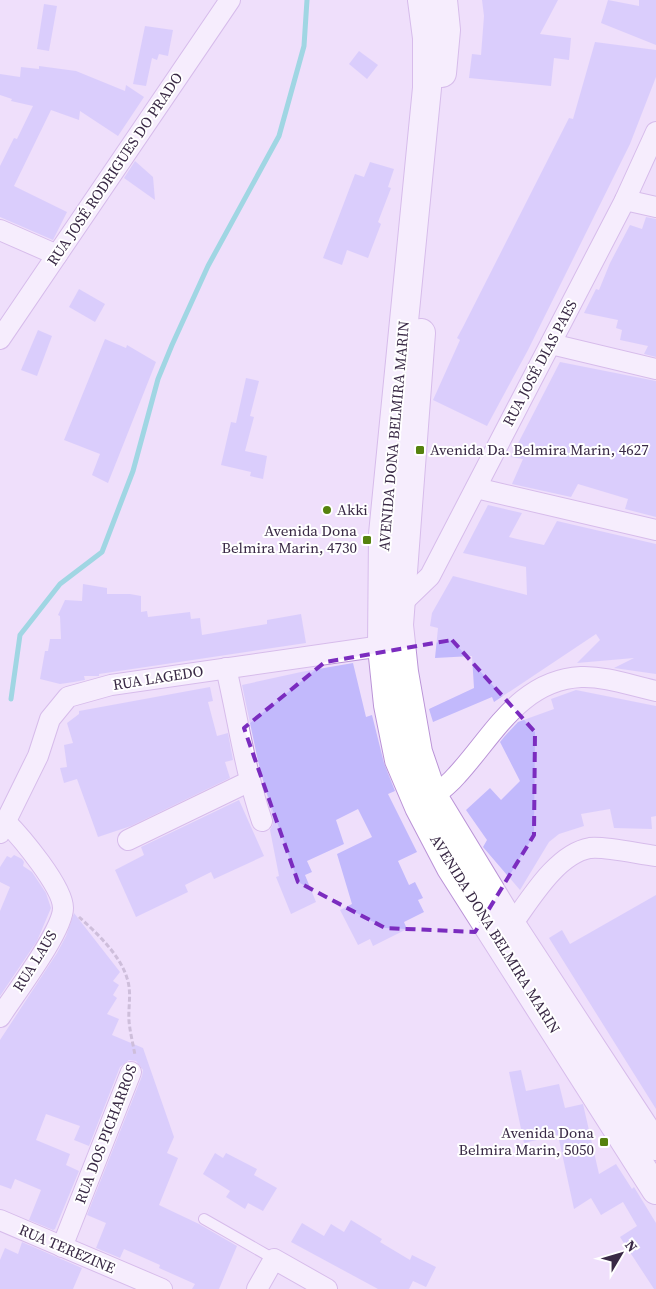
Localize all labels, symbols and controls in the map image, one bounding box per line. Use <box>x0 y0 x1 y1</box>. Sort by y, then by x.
street label: RUA JOSÉ RODRIGUES DO PRADO <box>42 68 187 270</box>
street label: RUA JOSÉ DIAS PAES <box>497 296 582 429</box>
street label: AVENIDA DONA BELMIRA MARIN <box>373 320 414 552</box>
place label: Avenida Da. Belmira Marin, 4627 <box>430 439 649 460</box>
marker: Avenida Da. Belmira Marin, 4627 <box>414 444 426 456</box>
place label: Akki <box>337 499 368 520</box>
marker: Akki <box>321 504 333 516</box>
place label: Avenida Dona Belmira Marin, 4730 <box>222 520 357 558</box>
marker: Avenida Dona Belmira Marin, 4730 <box>361 534 373 546</box>
street label: RUA LAGEDO <box>111 660 205 695</box>
street label: AVENIDA DONA BELMIRA MARIN <box>425 830 566 1037</box>
street label: RUA LAUS <box>7 926 62 995</box>
street label: RUA DOS PICHARROS <box>69 1061 142 1206</box>
place label: Avenida Dona Belmira Marin, 5050 <box>459 1122 594 1160</box>
marker: Avenida Dona Belmira Marin, 5050 <box>598 1136 610 1148</box>
street label: RUA TEREZINE <box>16 1219 119 1278</box>
north arrow <box>596 1229 646 1279</box>
text: N <box>620 1236 642 1256</box>

